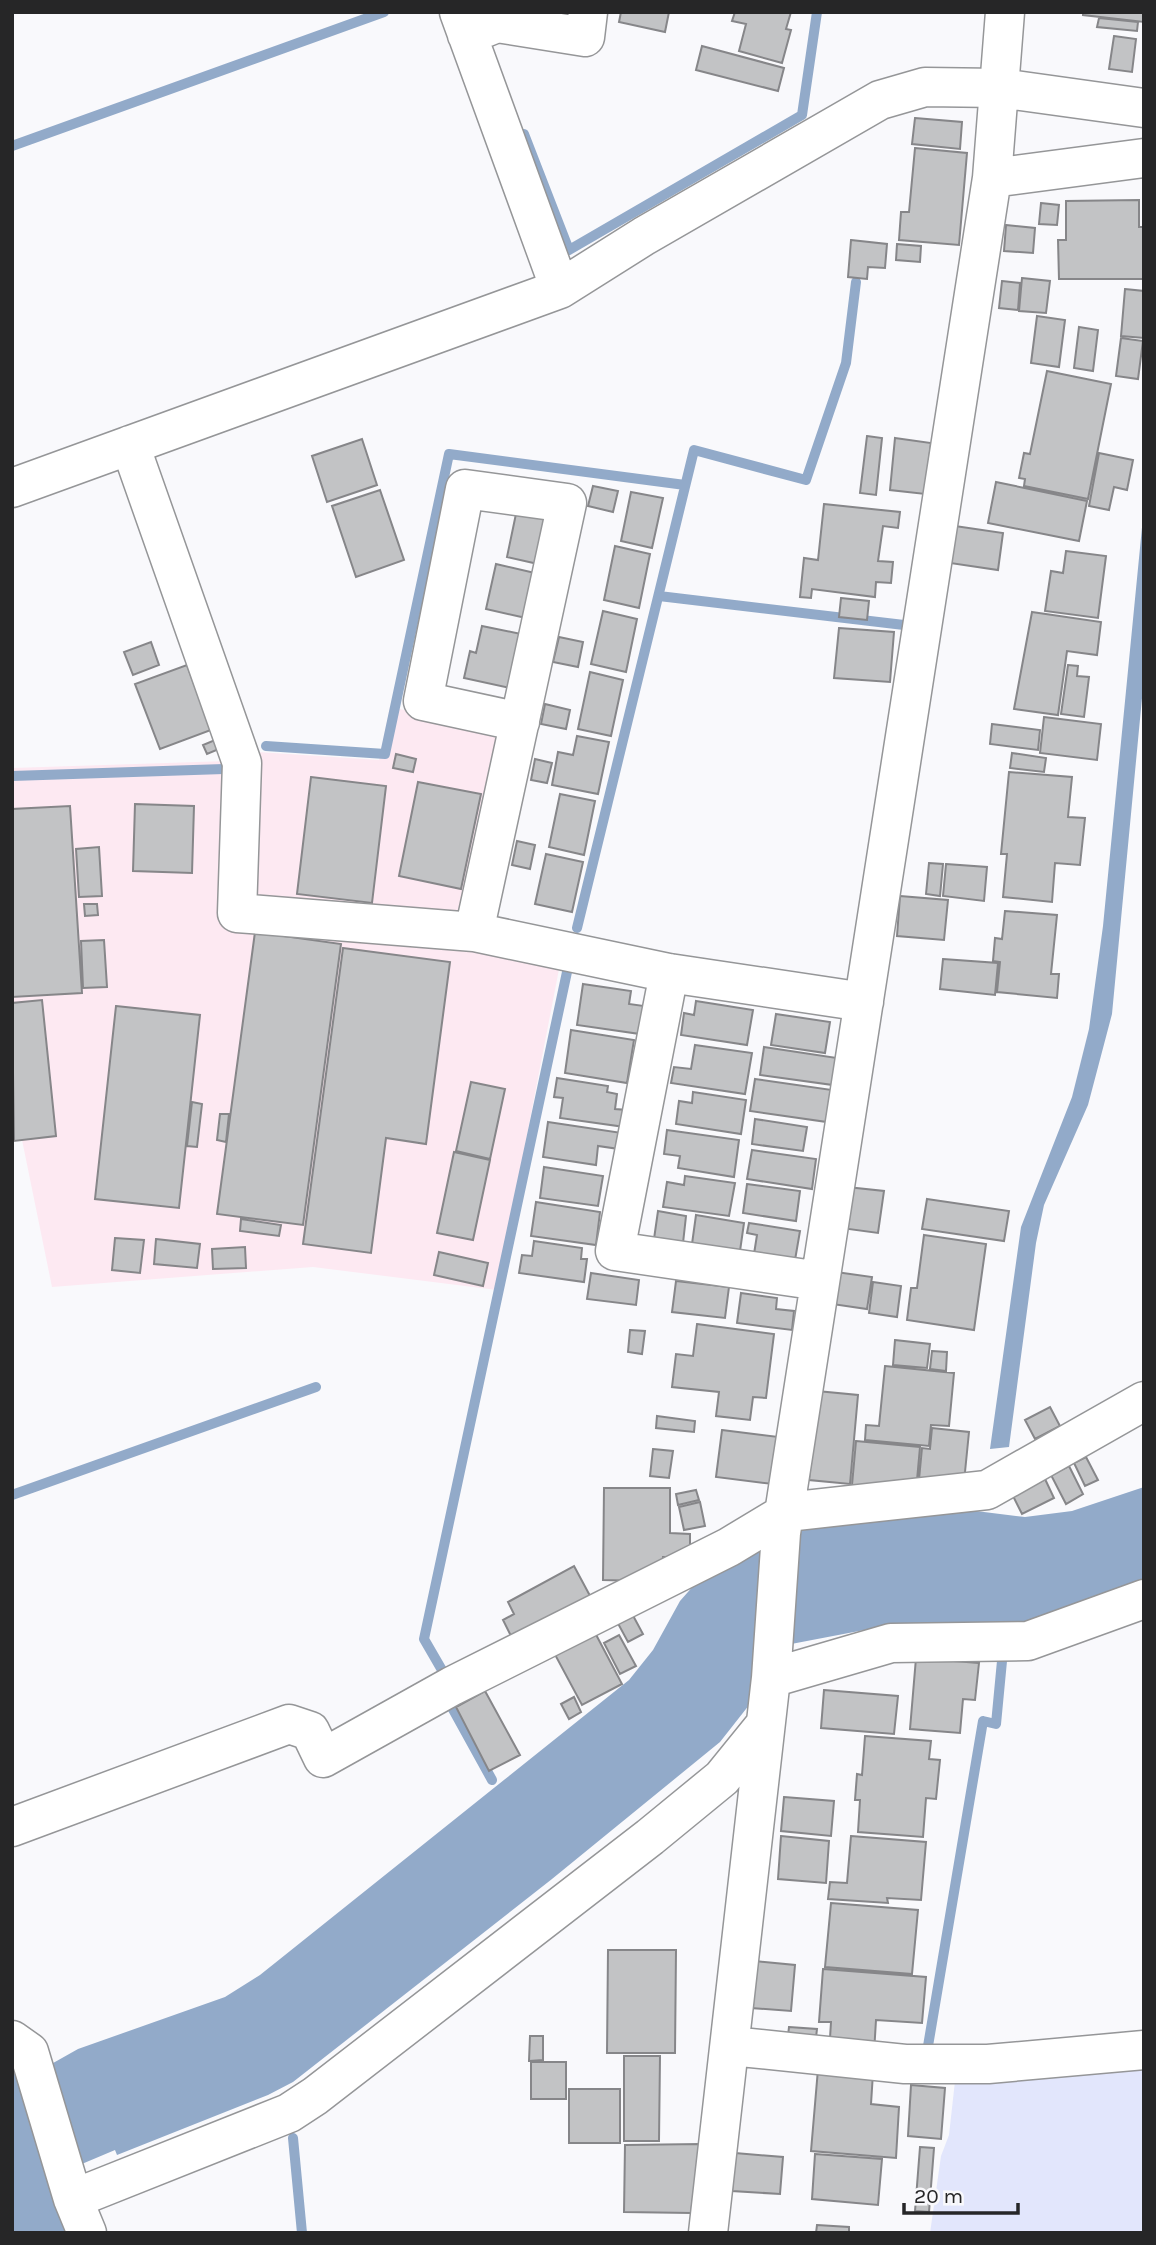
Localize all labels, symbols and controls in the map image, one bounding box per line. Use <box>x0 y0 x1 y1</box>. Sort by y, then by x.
scale bar <box>904 2172 1018 2216</box>
text: 20 m <box>914 2184 963 2208</box>

